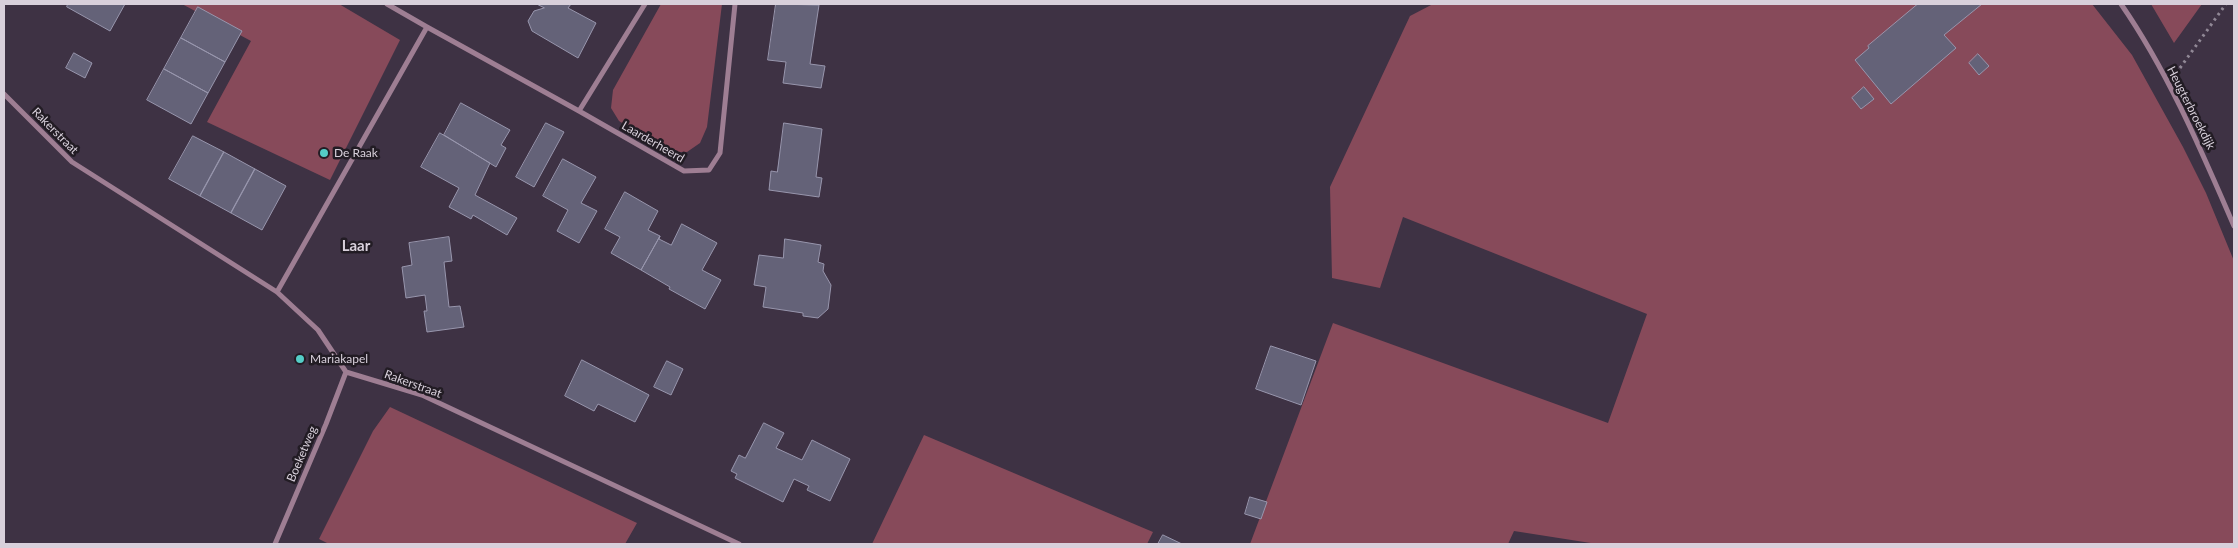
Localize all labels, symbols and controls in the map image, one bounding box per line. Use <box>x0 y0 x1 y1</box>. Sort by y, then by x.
street label: Heugterbroekdijk <box>2164 64 2218 152</box>
street label: Rakerstraat <box>29 105 81 157</box>
street label: Laarderheerd <box>619 118 687 166</box>
place label: De Raak <box>334 146 378 160</box>
marker: De Raak <box>318 147 330 159</box>
district label: Laar <box>342 237 370 255</box>
place label: Mariakapel <box>310 352 368 366</box>
marker: Mariakapel <box>294 353 306 365</box>
street label: Rakerstraat <box>382 367 444 401</box>
street label: Boeketweg <box>284 424 320 484</box>

